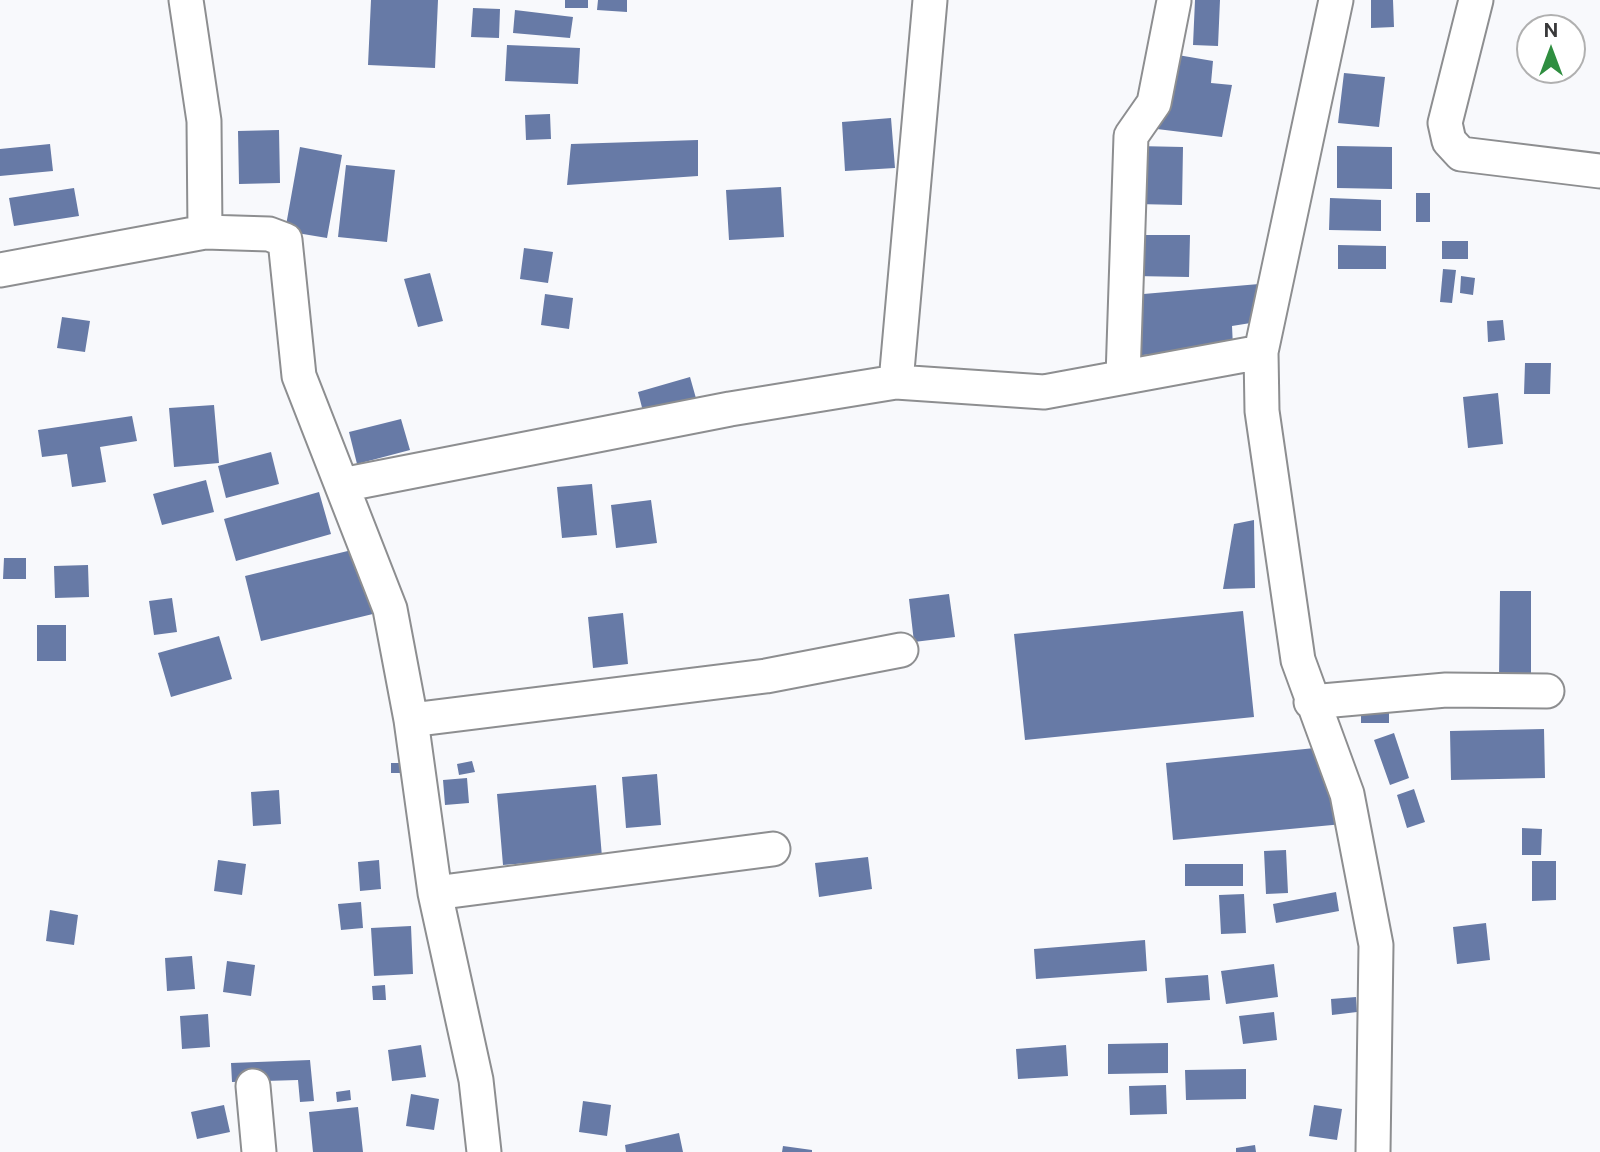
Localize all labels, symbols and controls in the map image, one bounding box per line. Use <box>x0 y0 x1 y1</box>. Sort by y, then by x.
north arrow <box>1516 14 1586 84</box>
text: N <box>1544 19 1558 41</box>

